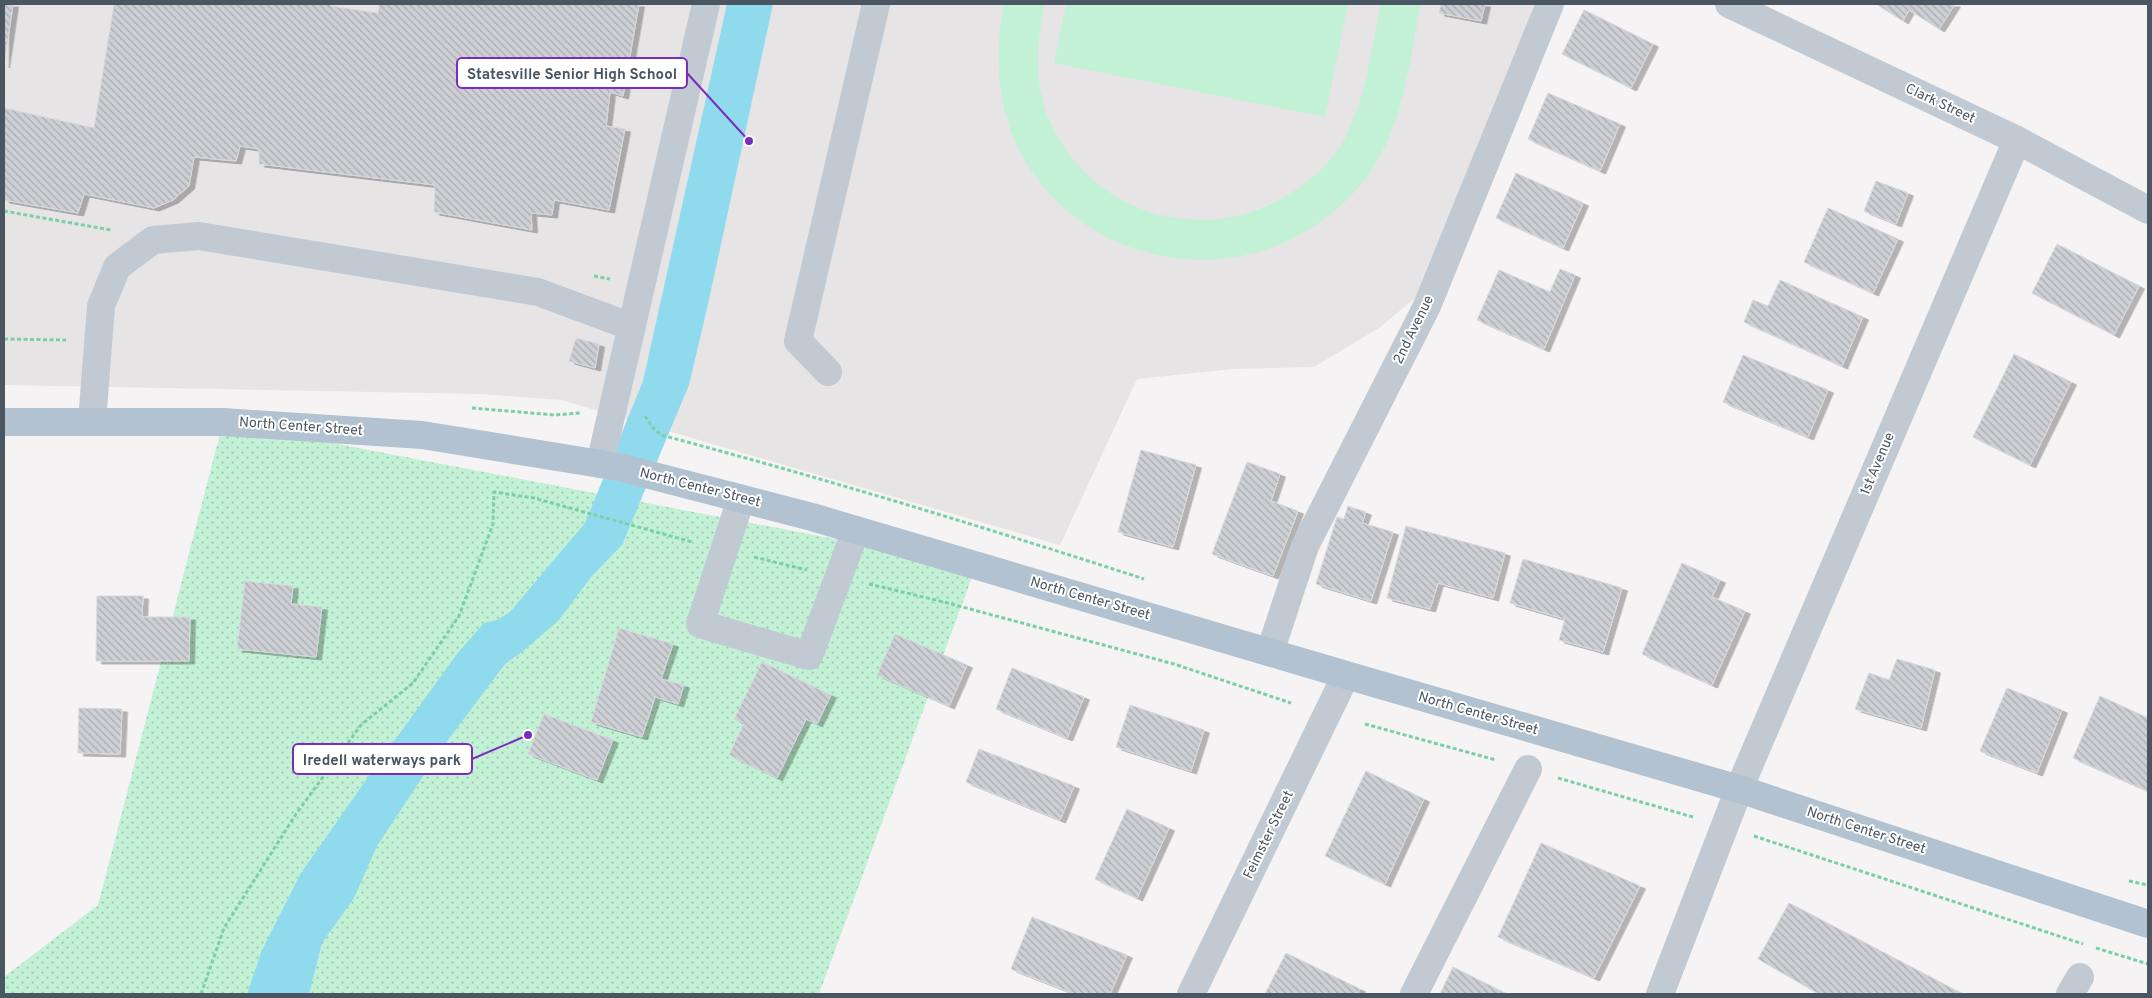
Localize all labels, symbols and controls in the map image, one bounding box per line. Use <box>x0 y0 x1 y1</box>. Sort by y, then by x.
callout: Statesville Senior High School <box>457 58 687 88</box>
text: Statesville Senior High School <box>467 66 677 85</box>
street label: Clark Street <box>1902 80 1978 128</box>
street label: 2nd Avenue <box>1390 293 1438 367</box>
street label: North Center Street <box>239 414 363 440</box>
street label: 1st Avenue <box>1857 430 1899 498</box>
street label: North Center Street <box>638 465 762 511</box>
street label: North Center Street <box>1028 574 1152 624</box>
street label: North Center Street <box>1416 689 1540 739</box>
callout: Iredell waterways park <box>293 744 472 774</box>
text: Iredell waterways park <box>303 752 461 771</box>
street label: Feimster Street <box>1240 788 1298 882</box>
street label: North Center Street <box>1804 804 1928 858</box>

